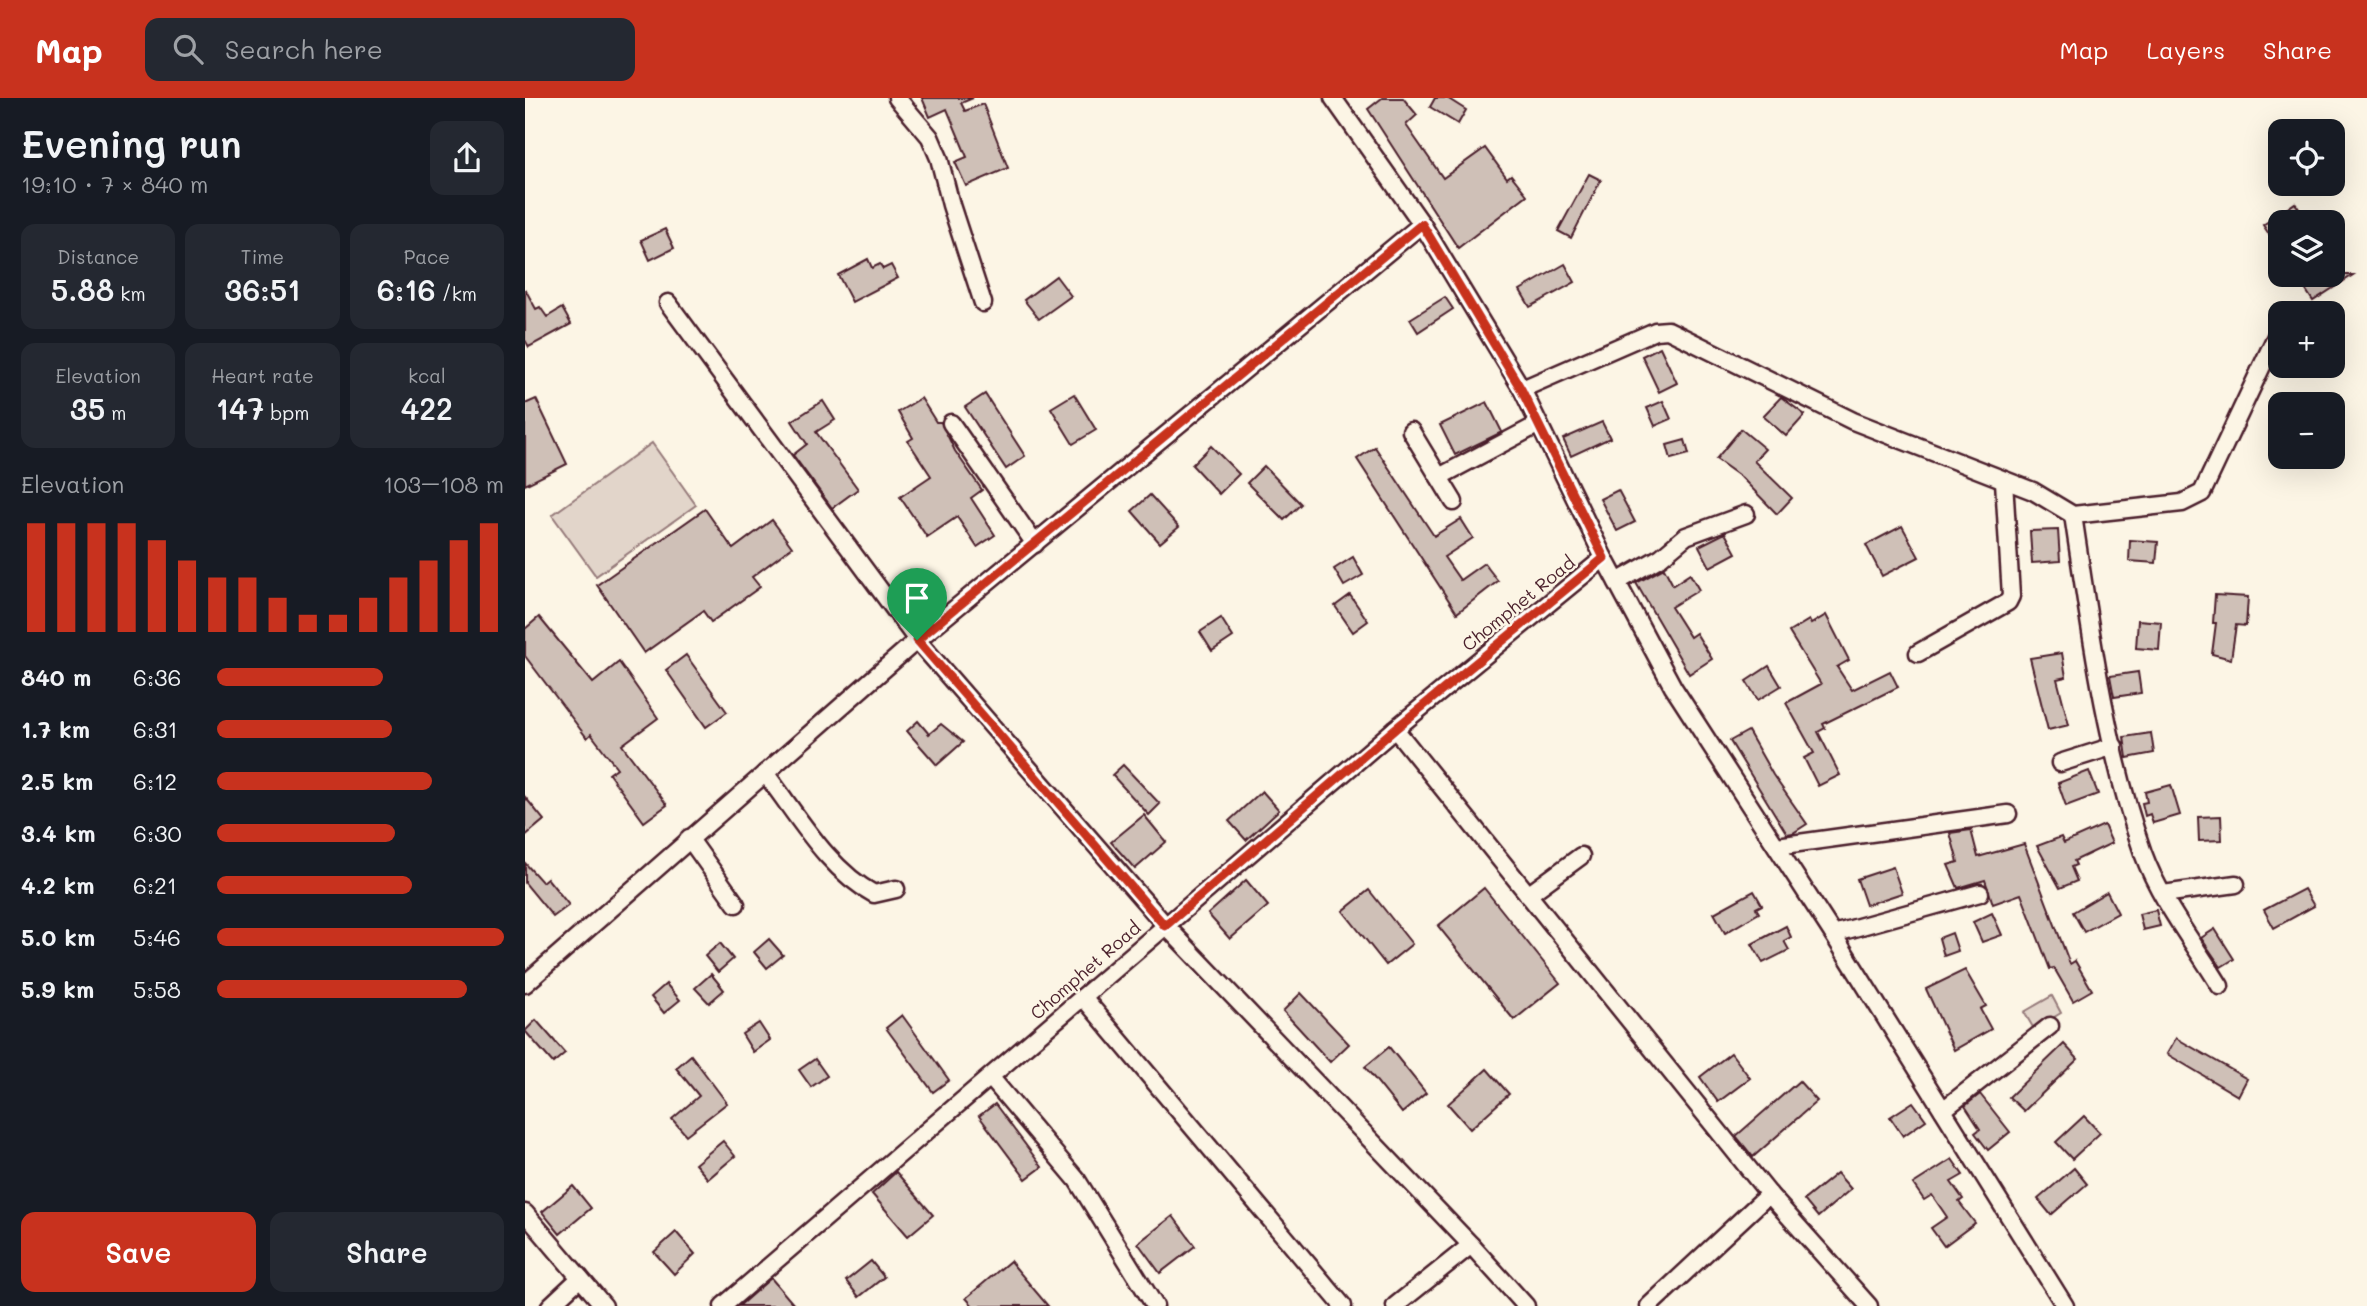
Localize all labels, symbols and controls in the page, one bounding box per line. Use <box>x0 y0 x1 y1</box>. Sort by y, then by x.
search box <box>145 18 635 81</box>
text: Map <box>35 28 103 71</box>
icon: search <box>169 30 207 68</box>
text: Search here <box>225 32 383 66</box>
text: Map <box>2060 34 2108 65</box>
text: Layers <box>2146 34 2225 65</box>
text: Share <box>2263 34 2332 65</box>
text: Evening run <box>21 118 242 168</box>
map controls <box>2268 119 2345 469</box>
button: locate <box>2268 119 2345 196</box>
button: share <box>430 121 504 195</box>
text: 19:10 · 7 × 840 m <box>21 169 208 199</box>
button: layers <box>2268 210 2345 287</box>
text: Distance <box>57 244 139 269</box>
text: Time <box>241 244 284 269</box>
text: Pace <box>404 244 450 269</box>
text: 5.88 <box>51 269 114 309</box>
text: 36:51 <box>224 269 301 309</box>
text: 6:16 <box>377 269 436 309</box>
text: km <box>114 281 146 306</box>
text: /km <box>436 281 477 306</box>
button: + <box>2268 301 2345 378</box>
text: Elevation <box>56 363 141 388</box>
text: Heart rate <box>211 363 314 388</box>
text: kcal <box>408 363 446 388</box>
text: 35 <box>70 388 105 428</box>
text: 147 <box>216 388 264 428</box>
text: 422 <box>401 388 453 428</box>
button: − <box>2268 392 2345 469</box>
text: m <box>105 400 126 425</box>
text: bpm <box>264 400 309 425</box>
text: Elevation <box>21 469 124 499</box>
text: 103–108 m <box>383 469 504 499</box>
street label: Chomphet Road <box>1456 550 1580 656</box>
pin <box>887 568 947 640</box>
icon: arrive <box>898 579 936 617</box>
text: 840 m <box>21 662 91 692</box>
text: 6:36 <box>133 662 181 692</box>
text: 1.7 km <box>21 714 90 744</box>
text: 6:31 <box>133 714 178 744</box>
text: 2.5 km <box>21 766 93 796</box>
text: 6:12 <box>133 766 177 796</box>
text: 3.4 km <box>21 818 95 848</box>
text: 6:30 <box>133 818 182 848</box>
text: 4.2 km <box>21 870 94 900</box>
text: 6:21 <box>133 870 177 900</box>
street label: Chomphet Road <box>1025 915 1145 1025</box>
text: 5.0 km <box>21 922 95 952</box>
text: 5:46 <box>133 922 181 952</box>
text: 5.9 km <box>21 974 94 1004</box>
text: 5:58 <box>133 974 181 1004</box>
button: Save <box>21 1212 256 1292</box>
button: Share <box>270 1212 504 1292</box>

